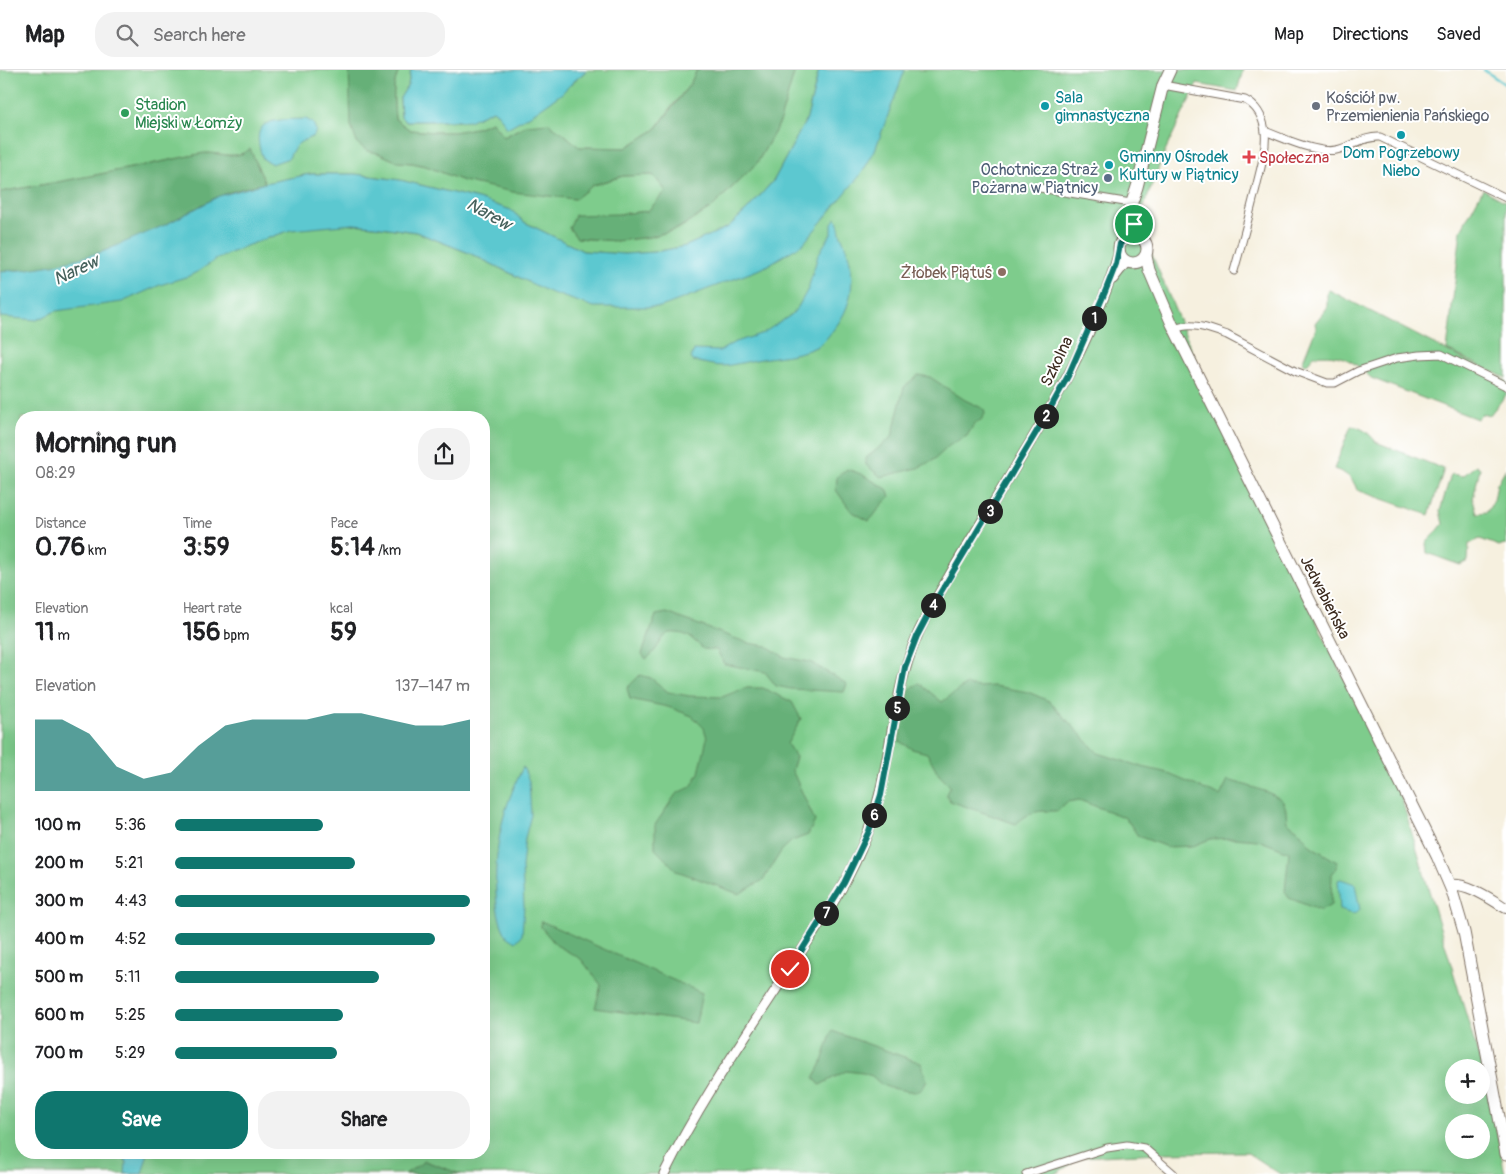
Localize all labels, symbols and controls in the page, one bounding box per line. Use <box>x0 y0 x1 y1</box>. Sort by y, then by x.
search box <box>95 12 445 57</box>
text: Map <box>25 20 65 49</box>
icon: search <box>113 21 141 49</box>
text: Search here <box>153 23 246 47</box>
text: Map <box>1274 23 1304 46</box>
text: Directions <box>1332 23 1408 46</box>
text: Saved <box>1436 23 1481 46</box>
place label: Sala gimnastyczna <box>1055 88 1150 126</box>
place label: Kościół pw. Przemienienia Pańskiego <box>1326 88 1490 126</box>
place label: Stadion Miejski w Łomży <box>135 95 242 133</box>
marker: Sala gimnastyczna <box>1039 100 1051 112</box>
marker: Kościół pw. Przemienienia Pańskiego <box>1310 100 1322 112</box>
marker: Stadion Miejski w Łomży <box>119 107 131 119</box>
marker: Dom Pogrzebowy Niebo <box>1395 129 1407 141</box>
place label: Dom Pogrzebowy Niebo <box>1342 143 1460 181</box>
place label: Gminny Ośrodek Kultury w Piątnicy <box>1119 147 1239 185</box>
place label: Społeczna <box>1259 148 1329 168</box>
marker: Społeczna <box>1243 151 1255 163</box>
marker: Gminny Ośrodek Kultury w Piątnicy <box>1103 159 1115 171</box>
place label: Ochotnicza Straż Pożarna w Piątnicy <box>972 160 1098 198</box>
marker: Ochotnicza Straż Pożarna w Piątnicy <box>1102 172 1114 184</box>
water label: Narew <box>462 193 518 237</box>
pin <box>1113 203 1155 245</box>
icon: arrive <box>1120 210 1148 238</box>
water label: Narew <box>50 249 105 291</box>
place label: Żłobek Piątuś <box>901 263 992 283</box>
marker: Żłobek Piątuś <box>996 266 1008 278</box>
pin: 1 <box>1082 306 1106 330</box>
text: 1 <box>1092 310 1097 327</box>
street label: Szkolna <box>1036 333 1078 390</box>
pin: 2 <box>1034 404 1058 428</box>
text: 2 <box>1043 408 1050 425</box>
text: Morning run <box>35 426 177 461</box>
button: share <box>418 428 470 480</box>
text: 08:29 <box>35 463 75 483</box>
pin: 3 <box>978 498 1002 524</box>
text: 3 <box>987 503 994 520</box>
text: Distance <box>35 515 86 532</box>
text: Time <box>183 515 212 532</box>
text: Pace <box>330 515 358 532</box>
text: 0.76 <box>35 532 85 563</box>
text: 3:59 <box>183 532 230 563</box>
text: 5:14 <box>330 532 375 563</box>
text: km <box>85 542 107 559</box>
text: /km <box>375 542 401 559</box>
street label: Jedwabieńska <box>1296 552 1355 642</box>
pin: 4 <box>920 592 946 618</box>
text: 4 <box>929 597 938 614</box>
text: Elevation <box>35 600 88 617</box>
text: Heart rate <box>183 600 242 617</box>
text: kcal <box>330 600 353 617</box>
text: 11 <box>35 617 55 648</box>
text: 156 <box>183 617 221 648</box>
text: 59 <box>330 617 357 648</box>
text: m <box>55 627 70 644</box>
text: bpm <box>221 627 250 644</box>
text: Elevation <box>35 676 96 696</box>
text: 137–147 m <box>395 676 470 696</box>
pin: 5 <box>884 696 910 720</box>
text: 5 <box>894 700 901 717</box>
pin: 6 <box>862 802 886 828</box>
text: 6 <box>870 807 879 824</box>
text: 100 m <box>35 815 81 835</box>
text: 5:36 <box>115 815 146 835</box>
text: 200 m <box>35 853 83 873</box>
text: 5:21 <box>115 853 143 873</box>
text: 300 m <box>35 891 83 911</box>
text: 4:43 <box>115 891 147 911</box>
pin: 7 <box>814 900 838 926</box>
text: 7 <box>823 905 830 922</box>
text: 400 m <box>35 929 84 949</box>
text: 4:52 <box>115 929 146 949</box>
pin <box>769 948 811 990</box>
icon: check <box>776 955 804 983</box>
text: 500 m <box>35 967 83 987</box>
text: 5:11 <box>115 967 140 987</box>
text: 600 m <box>35 1005 84 1025</box>
text: 5:25 <box>115 1005 146 1025</box>
text: 700 m <box>35 1043 83 1063</box>
text: 5:29 <box>115 1043 145 1063</box>
map controls <box>1445 1059 1490 1159</box>
button: + <box>1445 1059 1490 1104</box>
button: Save <box>35 1091 248 1149</box>
button: Share <box>258 1091 470 1149</box>
button: − <box>1445 1114 1490 1159</box>

